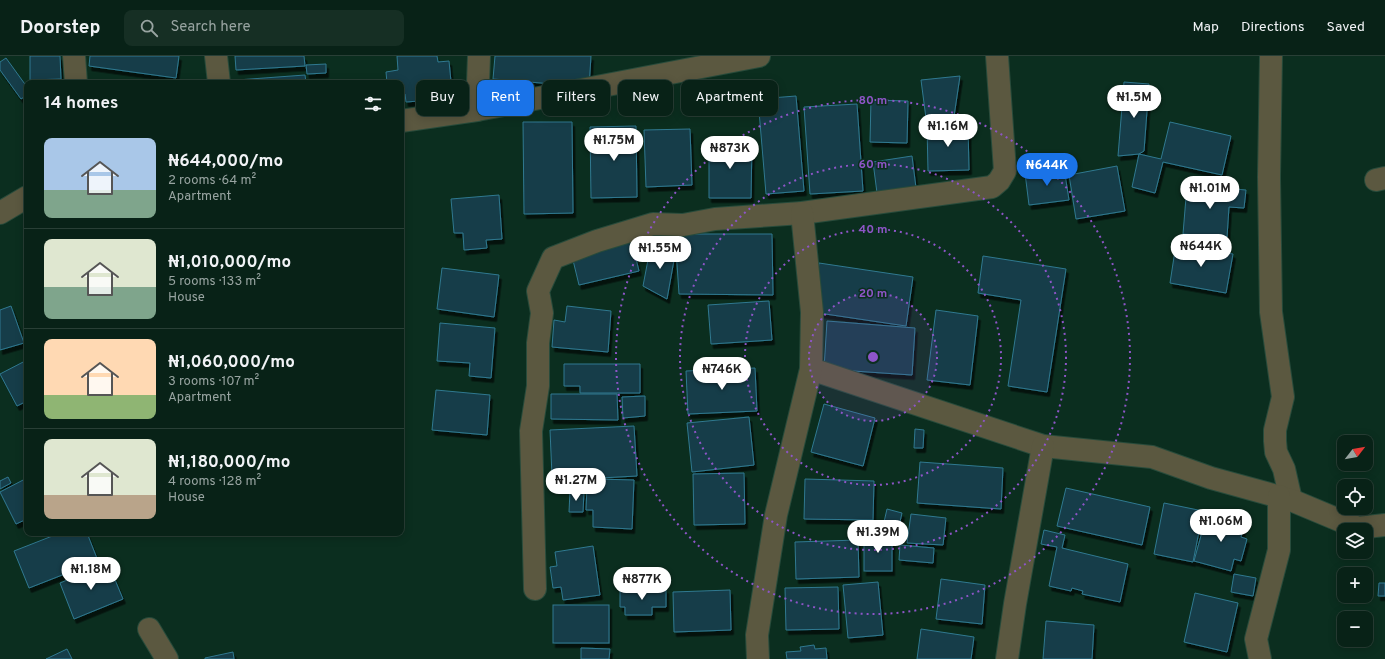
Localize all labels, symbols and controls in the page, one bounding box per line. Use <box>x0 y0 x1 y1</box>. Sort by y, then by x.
search box <box>124 10 404 46</box>
text: Doorstep <box>20 16 100 40</box>
icon: search <box>138 17 160 39</box>
text: Search here <box>170 18 251 37</box>
text: Map <box>1193 19 1219 36</box>
text: Directions <box>1241 19 1305 36</box>
text: Saved <box>1327 19 1365 36</box>
chip: Buy <box>416 80 469 116</box>
chip: Rent <box>477 80 534 116</box>
chip: Filters <box>542 80 610 116</box>
chip: New <box>618 80 673 116</box>
chip: Apartment <box>681 80 778 116</box>
pin: ₦1.5M <box>1106 85 1162 119</box>
text: ₦1.5M <box>1116 90 1152 106</box>
text: 14 homes <box>44 93 118 115</box>
icon: filters <box>362 93 384 115</box>
text: 80 m <box>859 93 887 109</box>
pin: ₦1.16M <box>915 114 981 148</box>
text: ₦1.16M <box>928 119 968 135</box>
pin: ₦1.75M <box>581 128 647 162</box>
text: ₦1.75M <box>593 133 635 149</box>
pin: ₦873K <box>702 136 758 170</box>
text: ₦873K <box>710 141 750 157</box>
text: ₦644,000/mo <box>168 151 283 173</box>
pin: ₦644K <box>1019 153 1075 187</box>
icon: home <box>76 154 124 202</box>
text: 60 m <box>859 157 887 173</box>
text: ₦644K <box>1026 158 1068 174</box>
text: 2 rooms · 64 m² <box>168 173 256 189</box>
pin: ₦1.01M <box>1177 176 1243 210</box>
text: ₦1.01M <box>1189 181 1231 197</box>
text: Apartment <box>168 189 231 205</box>
text: 40 m <box>858 222 888 238</box>
pin: ₦644K <box>1173 234 1229 268</box>
pin: ₦1.55M <box>627 236 693 270</box>
text: ₦644K <box>1180 239 1222 255</box>
text: ₦1.55M <box>638 241 682 257</box>
text: ₦1,010,000/mo <box>168 252 291 274</box>
icon: home <box>76 255 124 303</box>
text: 5 rooms · 133 m² <box>168 274 261 290</box>
text: 20 m <box>859 286 887 302</box>
text: House <box>168 290 205 306</box>
centre of rings <box>866 350 880 364</box>
text: ₦1,060,000/mo <box>168 352 295 374</box>
icon: home <box>76 355 124 403</box>
pin: ₦746K <box>694 357 750 391</box>
text: ₦746K <box>702 362 742 378</box>
text: 3 rooms · 107 m² <box>168 374 259 390</box>
text: Apartment <box>168 390 231 406</box>
north arrow <box>1337 435 1373 471</box>
map controls <box>1337 435 1373 647</box>
text: ₦1,180,000/mo <box>168 452 290 474</box>
icon: home <box>76 455 124 503</box>
pin: ₦1.27M <box>543 468 609 502</box>
text: ₦1.27M <box>555 473 597 489</box>
text: 4 rooms · 128 m² <box>168 474 261 490</box>
button: locate <box>1337 479 1373 515</box>
text: House <box>168 490 205 506</box>
pin: ₦1.06M <box>1188 509 1254 543</box>
text: ₦1.06M <box>1199 514 1243 530</box>
pin: ₦1.39M <box>845 520 911 554</box>
button: layers <box>1337 523 1373 559</box>
text: ₦1.39M <box>856 525 900 541</box>
pin: ₦1.18M <box>58 557 124 591</box>
text: ₦1.18M <box>71 562 111 578</box>
pin: ₦877K <box>614 567 670 601</box>
button: + <box>1337 567 1373 603</box>
text: ₦877K <box>622 572 662 588</box>
button: − <box>1337 611 1373 647</box>

